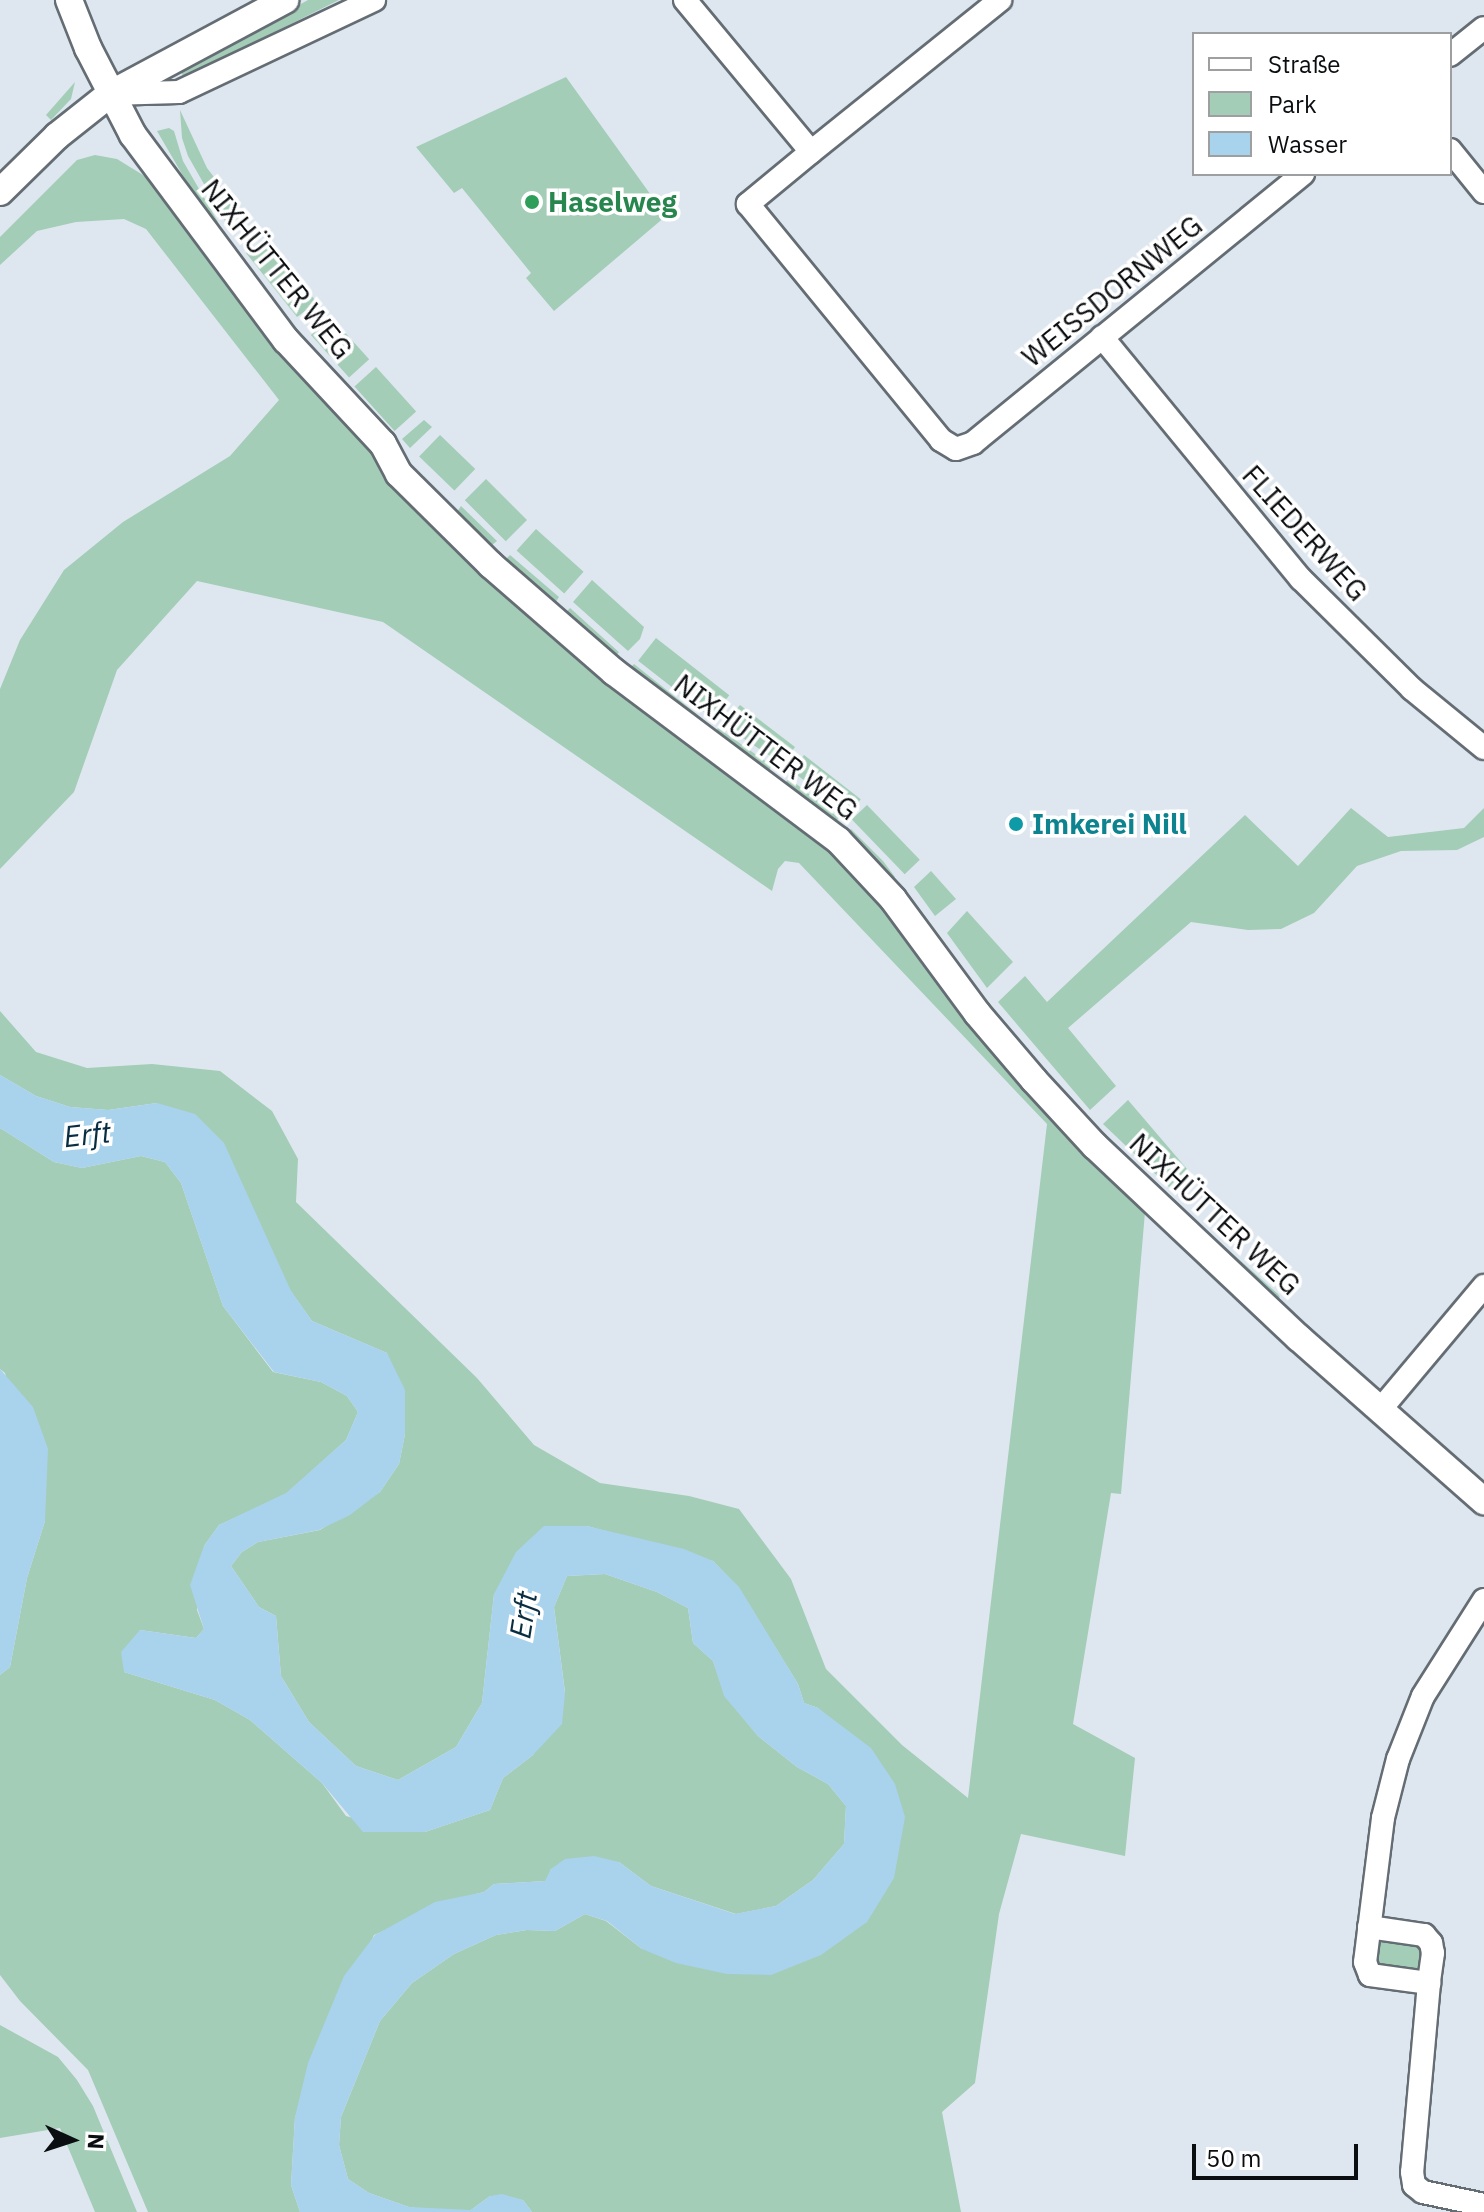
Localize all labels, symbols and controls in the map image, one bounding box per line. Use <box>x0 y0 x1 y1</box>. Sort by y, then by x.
legend <box>1192 32 1452 176</box>
text: Straße <box>1268 48 1340 80</box>
text: Park <box>1268 88 1317 120</box>
text: Wasser <box>1268 128 1347 160</box>
street label: NIXHÜTTER WEG <box>194 172 360 366</box>
place label: Haselweg <box>548 185 677 219</box>
marker: Haselweg <box>523 193 541 211</box>
street label: WEISSDORNWEG <box>1015 208 1209 374</box>
street label: FLIEDERWEG <box>1235 458 1375 608</box>
street label: NIXHÜTTER WEG <box>668 667 864 827</box>
place label: Imkerei Nill <box>1032 807 1187 841</box>
marker: Imkerei Nill <box>1007 815 1025 833</box>
water label: Erft <box>62 1114 112 1154</box>
street label: NIXHÜTTER WEG <box>1123 1126 1307 1302</box>
water label: Erft <box>502 1589 544 1641</box>
north arrow <box>32 2100 112 2180</box>
scale bar <box>1196 2128 1362 2178</box>
text: N <box>82 2133 111 2150</box>
text: 50 m <box>1206 2142 1261 2174</box>

